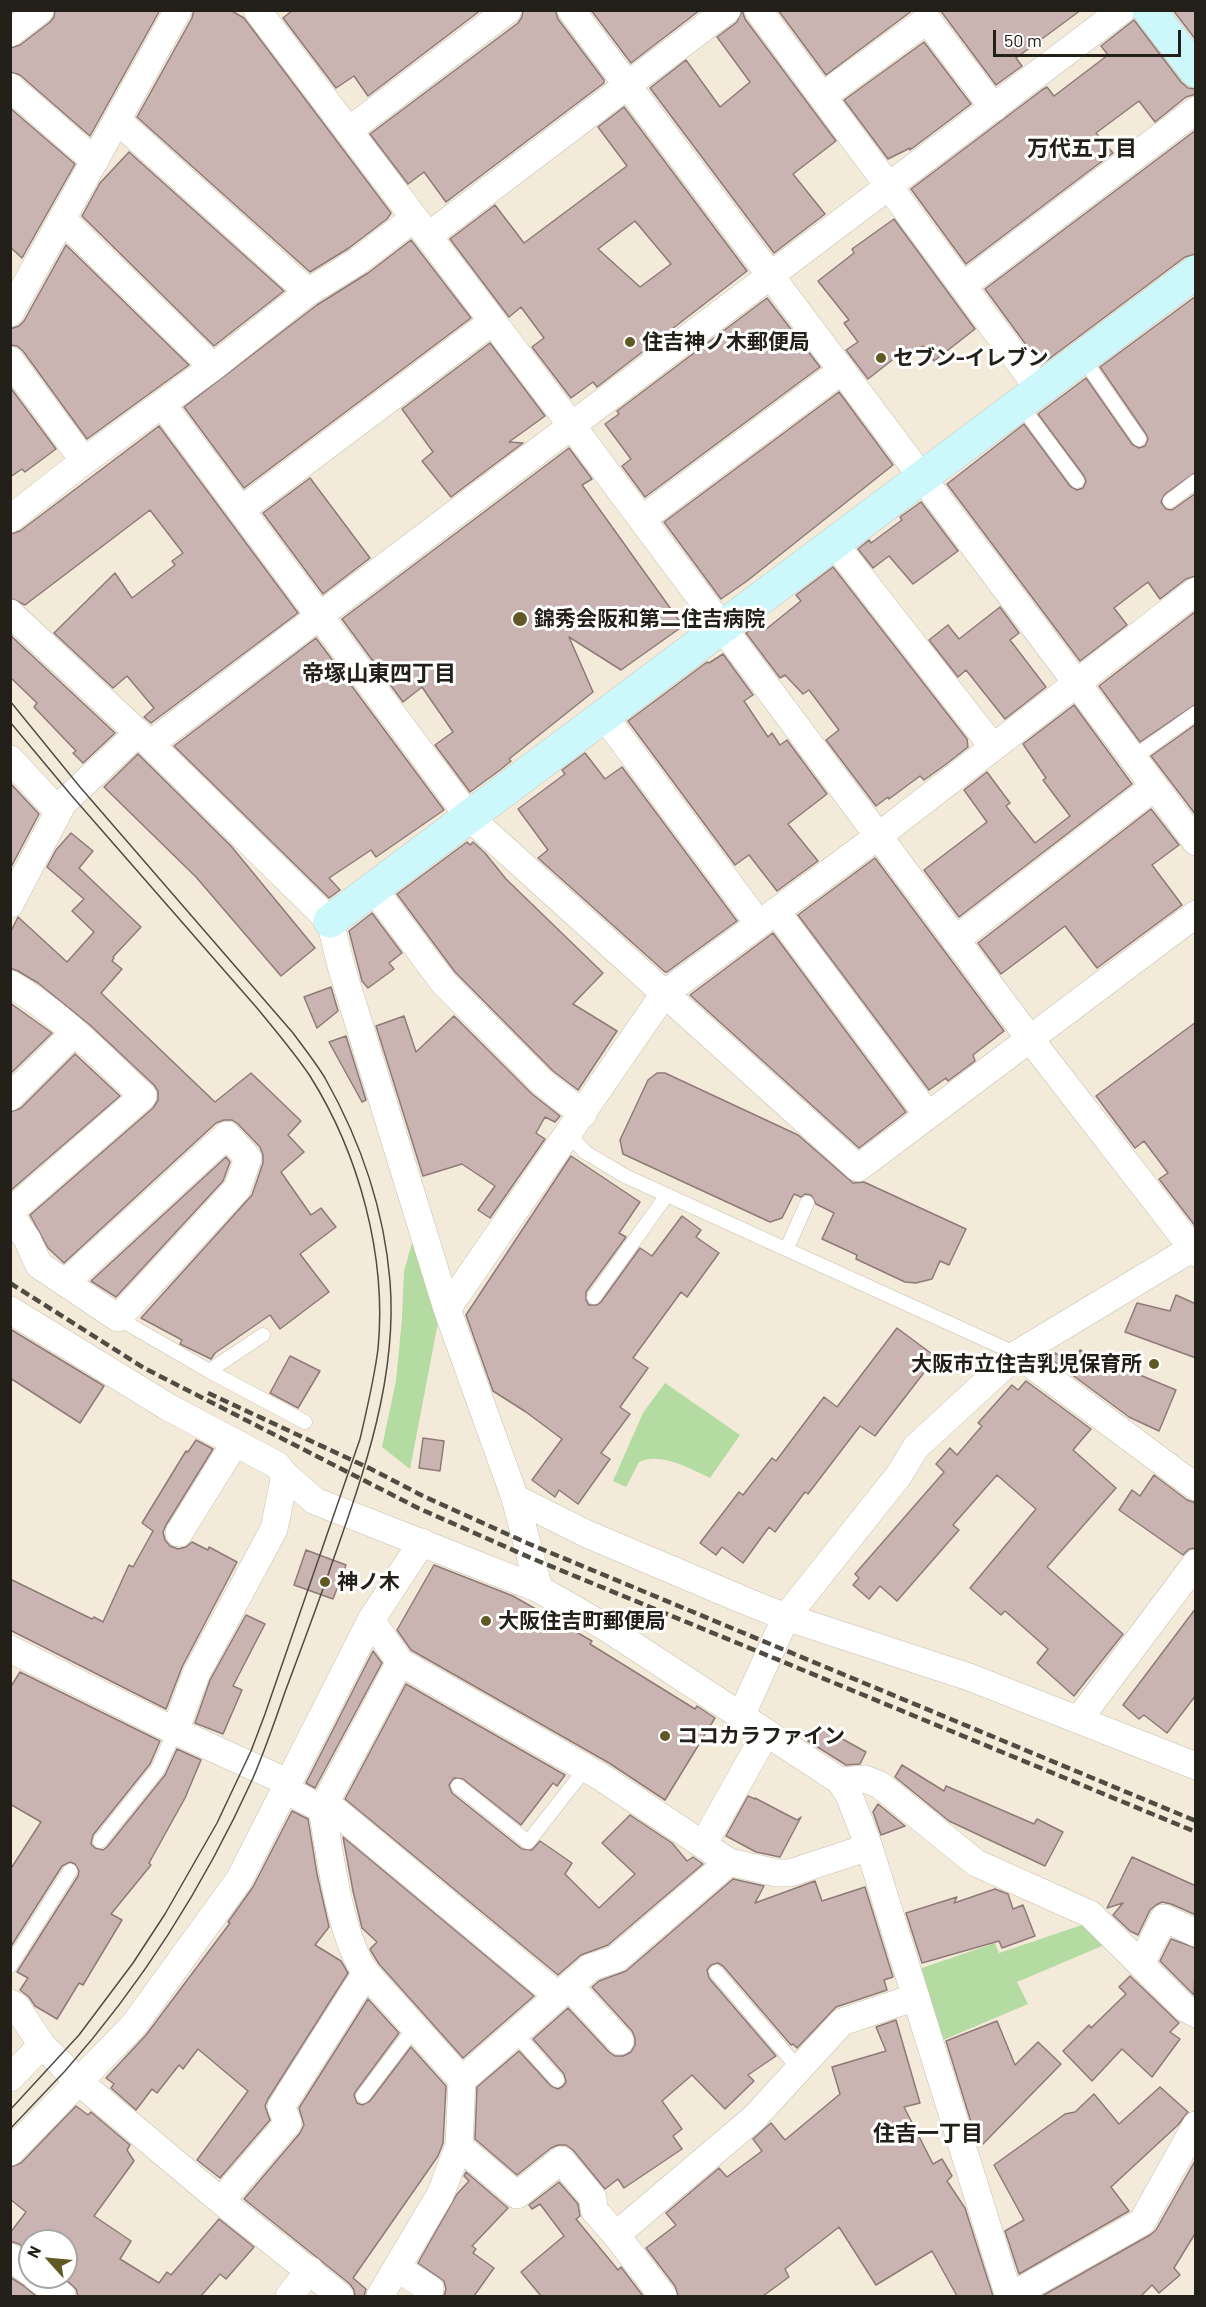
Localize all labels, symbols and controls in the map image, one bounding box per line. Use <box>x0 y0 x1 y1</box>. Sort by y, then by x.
scale bar <box>996 18 1184 56</box>
text: 50 m <box>1004 29 1042 51</box>
district label: 万代五丁目 <box>1027 136 1137 162</box>
place label: 住吉神ノ木郵便局 <box>642 329 810 355</box>
marker: 住吉神ノ木郵便局 <box>623 335 637 349</box>
place label: セブン-イレブン <box>893 345 1049 371</box>
marker: セブン-イレブン <box>874 351 888 365</box>
place label: 錦秀会阪和第二住吉病院 <box>534 606 765 632</box>
marker: 錦秀会阪和第二住吉病院 <box>511 610 529 628</box>
district label: 帝塚山東四丁目 <box>302 661 456 687</box>
place label: 大阪市立住吉乳児保育所 <box>911 1351 1142 1377</box>
marker: 大阪市立住吉乳児保育所 <box>1147 1357 1161 1371</box>
place label: 神ノ木 <box>337 1569 400 1595</box>
marker: 神ノ木 <box>318 1575 332 1589</box>
place label: 大阪住吉町郵便局 <box>498 1608 666 1634</box>
marker: 大阪住吉町郵便局 <box>479 1614 493 1628</box>
place label: ココカラファイン <box>677 1723 845 1749</box>
marker: ココカラファイン <box>658 1729 672 1743</box>
district label: 住吉一丁目 <box>873 2121 983 2147</box>
north arrow <box>18 2229 78 2289</box>
text: N <box>22 2242 44 2261</box>

